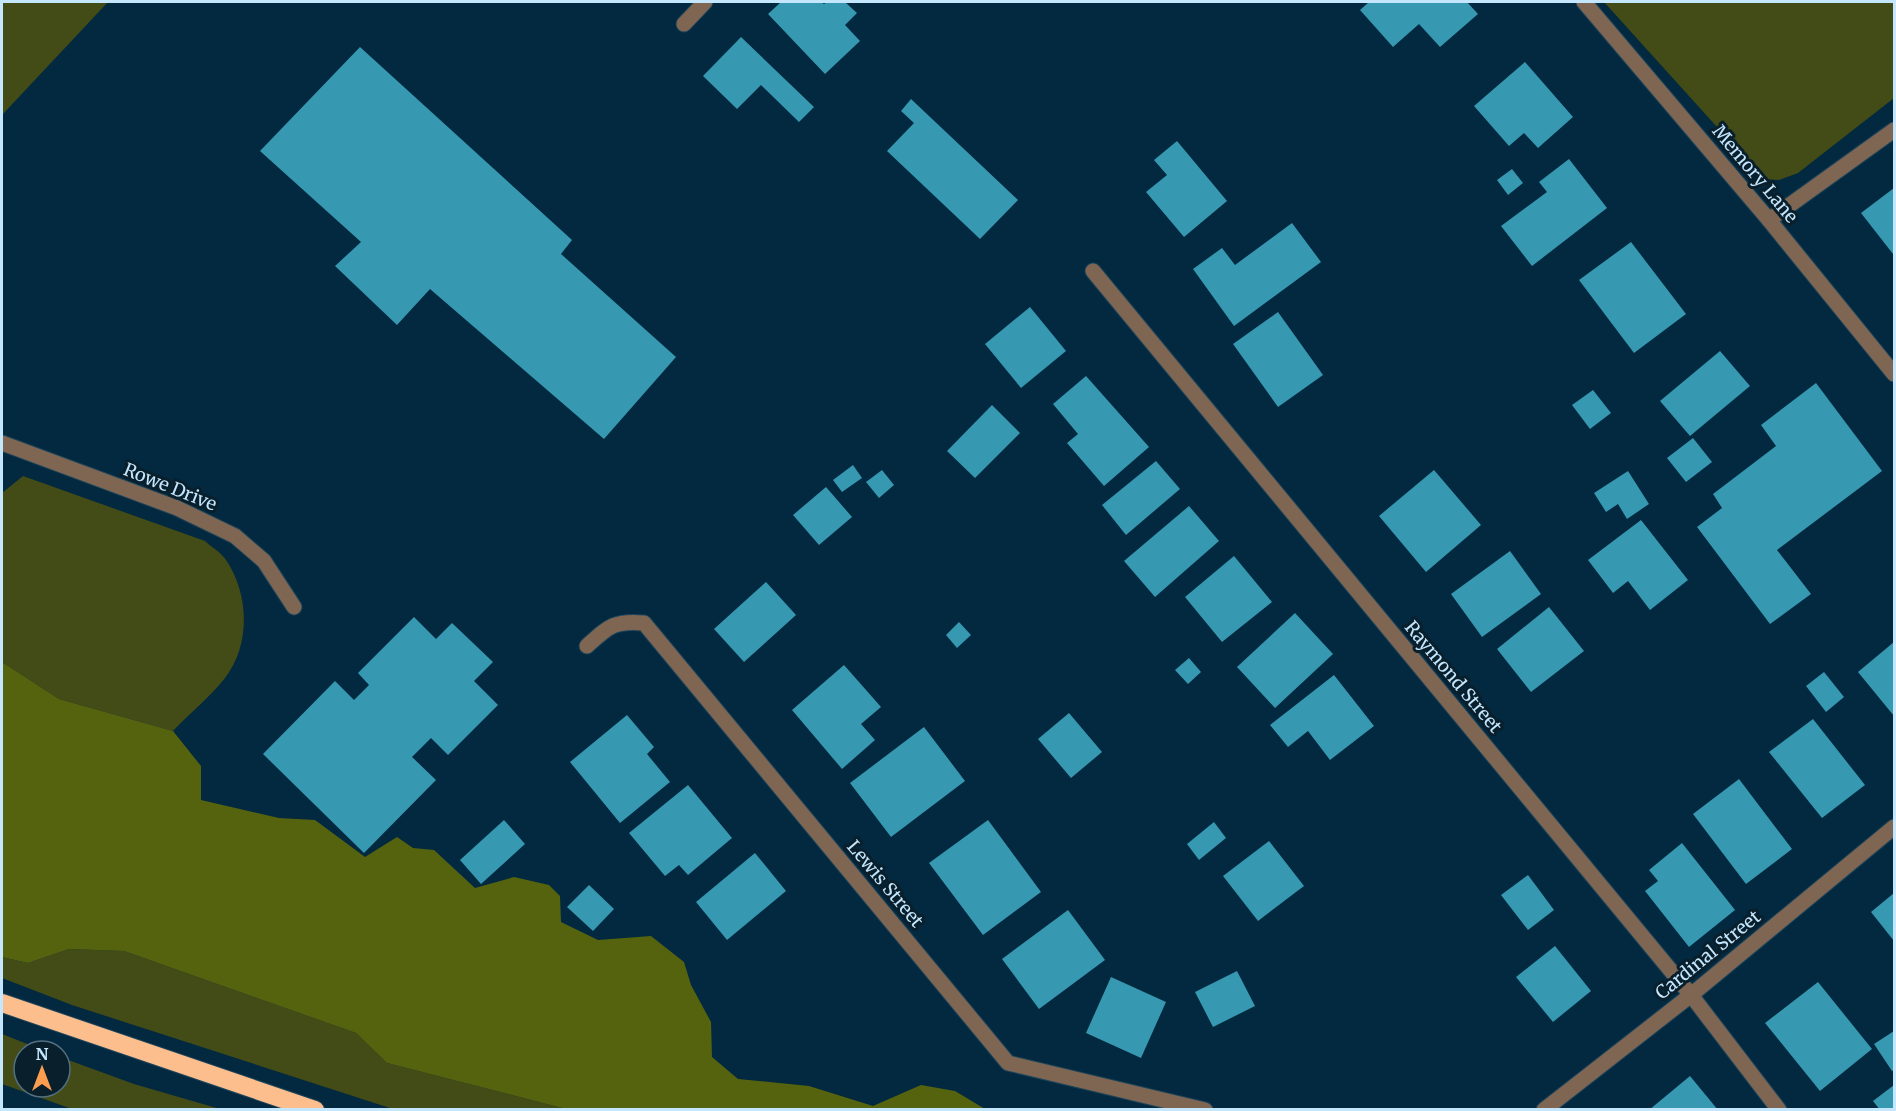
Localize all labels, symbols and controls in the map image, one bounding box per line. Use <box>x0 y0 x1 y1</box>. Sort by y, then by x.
street label: Memory Lane <box>1708 120 1803 227</box>
street label: Rowe Drive <box>120 457 220 516</box>
street label: Raymond Street <box>1400 616 1507 737</box>
street label: Lewis Street <box>842 835 929 932</box>
street label: Cardinal Street <box>1650 905 1765 1004</box>
north arrow <box>12 1039 72 1099</box>
text: N <box>36 1044 49 1064</box>

